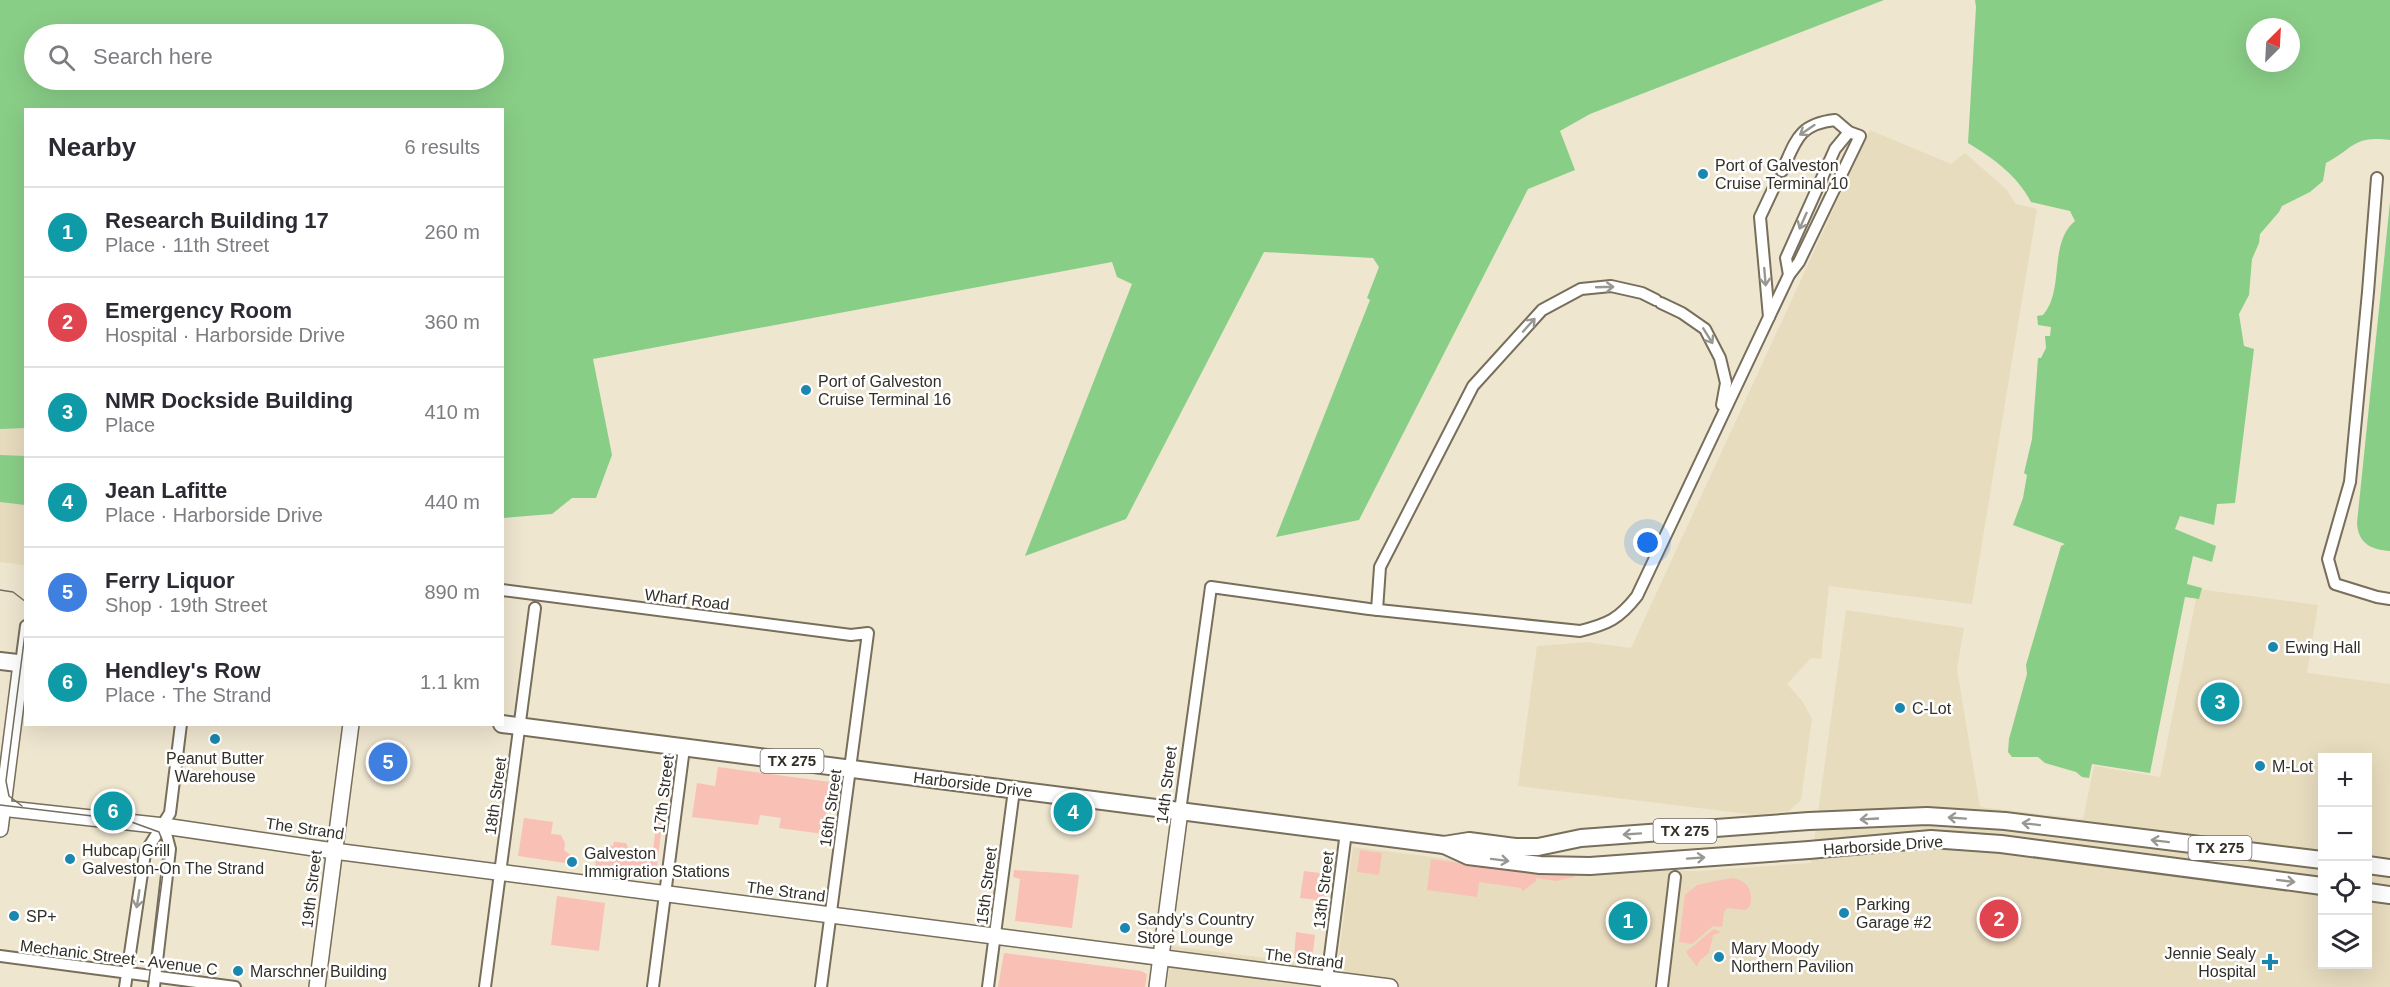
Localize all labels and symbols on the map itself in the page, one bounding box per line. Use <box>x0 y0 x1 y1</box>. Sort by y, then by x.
north arrow <box>2246 18 2300 72</box>
one-way arrow <box>1799 124 1815 136</box>
place label: Port of Galveston Cruise Terminal 10 <box>1715 157 1848 192</box>
marker: Port of Galveston Cruise Terminal 10 <box>1696 167 1710 181</box>
one-way arrow <box>1797 211 1808 229</box>
one-way arrow <box>1760 267 1771 287</box>
one-way arrow <box>1595 282 1615 293</box>
one-way arrow <box>1521 318 1536 333</box>
one-way arrow <box>1702 327 1714 344</box>
place label: Port of Galveston Cruise Terminal 16 <box>818 373 951 408</box>
marker: Port of Galveston Cruise Terminal 16 <box>799 383 813 397</box>
your location <box>1633 528 1662 557</box>
street label: Wharf Road <box>644 586 730 613</box>
place label: Ewing Hall <box>2285 639 2361 656</box>
marker: Ewing Hall <box>2266 640 2280 654</box>
pin: 3 <box>2200 680 2240 724</box>
place label: C-Lot <box>1912 700 1952 717</box>
marker: C-Lot <box>1893 701 1907 715</box>
marker: Peanut Butter Warehouse <box>208 732 222 746</box>
pin: 5 <box>368 740 408 784</box>
street label: 14th Street <box>1153 745 1180 825</box>
road number: TX 275 <box>760 749 824 773</box>
place label: Peanut Butter Warehouse <box>166 750 265 785</box>
street label: 17th Street <box>650 754 677 834</box>
street label: 18th Street <box>482 756 509 836</box>
place label: M-Lot <box>2272 758 2313 775</box>
marker: M-Lot <box>2253 759 2267 773</box>
street label: 16th Street <box>817 768 844 848</box>
street label: Harborside Drive <box>912 769 1034 800</box>
pin: 6 <box>94 788 132 834</box>
pin: 4 <box>1054 790 1092 834</box>
one-way arrow <box>1948 812 1968 823</box>
one-way arrow <box>1859 813 1879 824</box>
street label: The Strand <box>265 815 345 842</box>
road number: TX 275 <box>1654 819 1716 843</box>
one-way arrow <box>2021 819 2041 830</box>
one-way arrow <box>1623 829 1643 840</box>
street label: Harborside Drive <box>1823 833 1944 858</box>
one-way arrow <box>2151 835 2171 846</box>
road number: TX 275 <box>2188 836 2252 860</box>
place label: Hubcap Grill Galveston-On The Strand <box>82 842 264 877</box>
place label: Galveston Immigration Stations <box>584 845 730 880</box>
street label: 15th Street <box>973 846 1000 926</box>
street label: 19th Street <box>298 849 325 929</box>
street label: 13th Street <box>1310 850 1337 930</box>
marker: Hubcap Grill Galveston-On The Strand <box>63 852 77 866</box>
one-way arrow <box>1685 853 1705 864</box>
marker: Galveston Immigration Stations <box>565 855 579 869</box>
one-way arrow <box>1490 855 1510 866</box>
one-way arrow <box>2275 876 2295 887</box>
street label: The Strand <box>746 878 826 905</box>
one-way arrow <box>132 888 143 908</box>
place label: Parking Garage #2 <box>1856 896 1932 931</box>
pin: 2 <box>1980 896 2018 942</box>
pin: 1 <box>1608 898 1648 944</box>
marker: Parking Garage #2 <box>1837 906 1851 920</box>
place label: SP+ <box>26 908 57 925</box>
marker: SP+ <box>7 909 21 923</box>
place label: Sandy's Country Store Lounge <box>1137 911 1254 946</box>
marker: Sandy's Country Store Lounge <box>1118 921 1132 935</box>
street label: Mechanic Street - Avenue C <box>19 937 219 978</box>
place label: Mary Moody Northern Pavilion <box>1731 940 1854 975</box>
street label: The Strand <box>1264 945 1344 972</box>
place label: Jennie Sealy Hospital <box>2164 945 2256 980</box>
marker: Mary Moody Northern Pavilion <box>1712 950 1726 964</box>
marker: Jennie Sealy Hospital <box>2261 953 2279 971</box>
place label: Marschner Building <box>250 963 387 980</box>
marker: Marschner Building <box>231 964 245 978</box>

